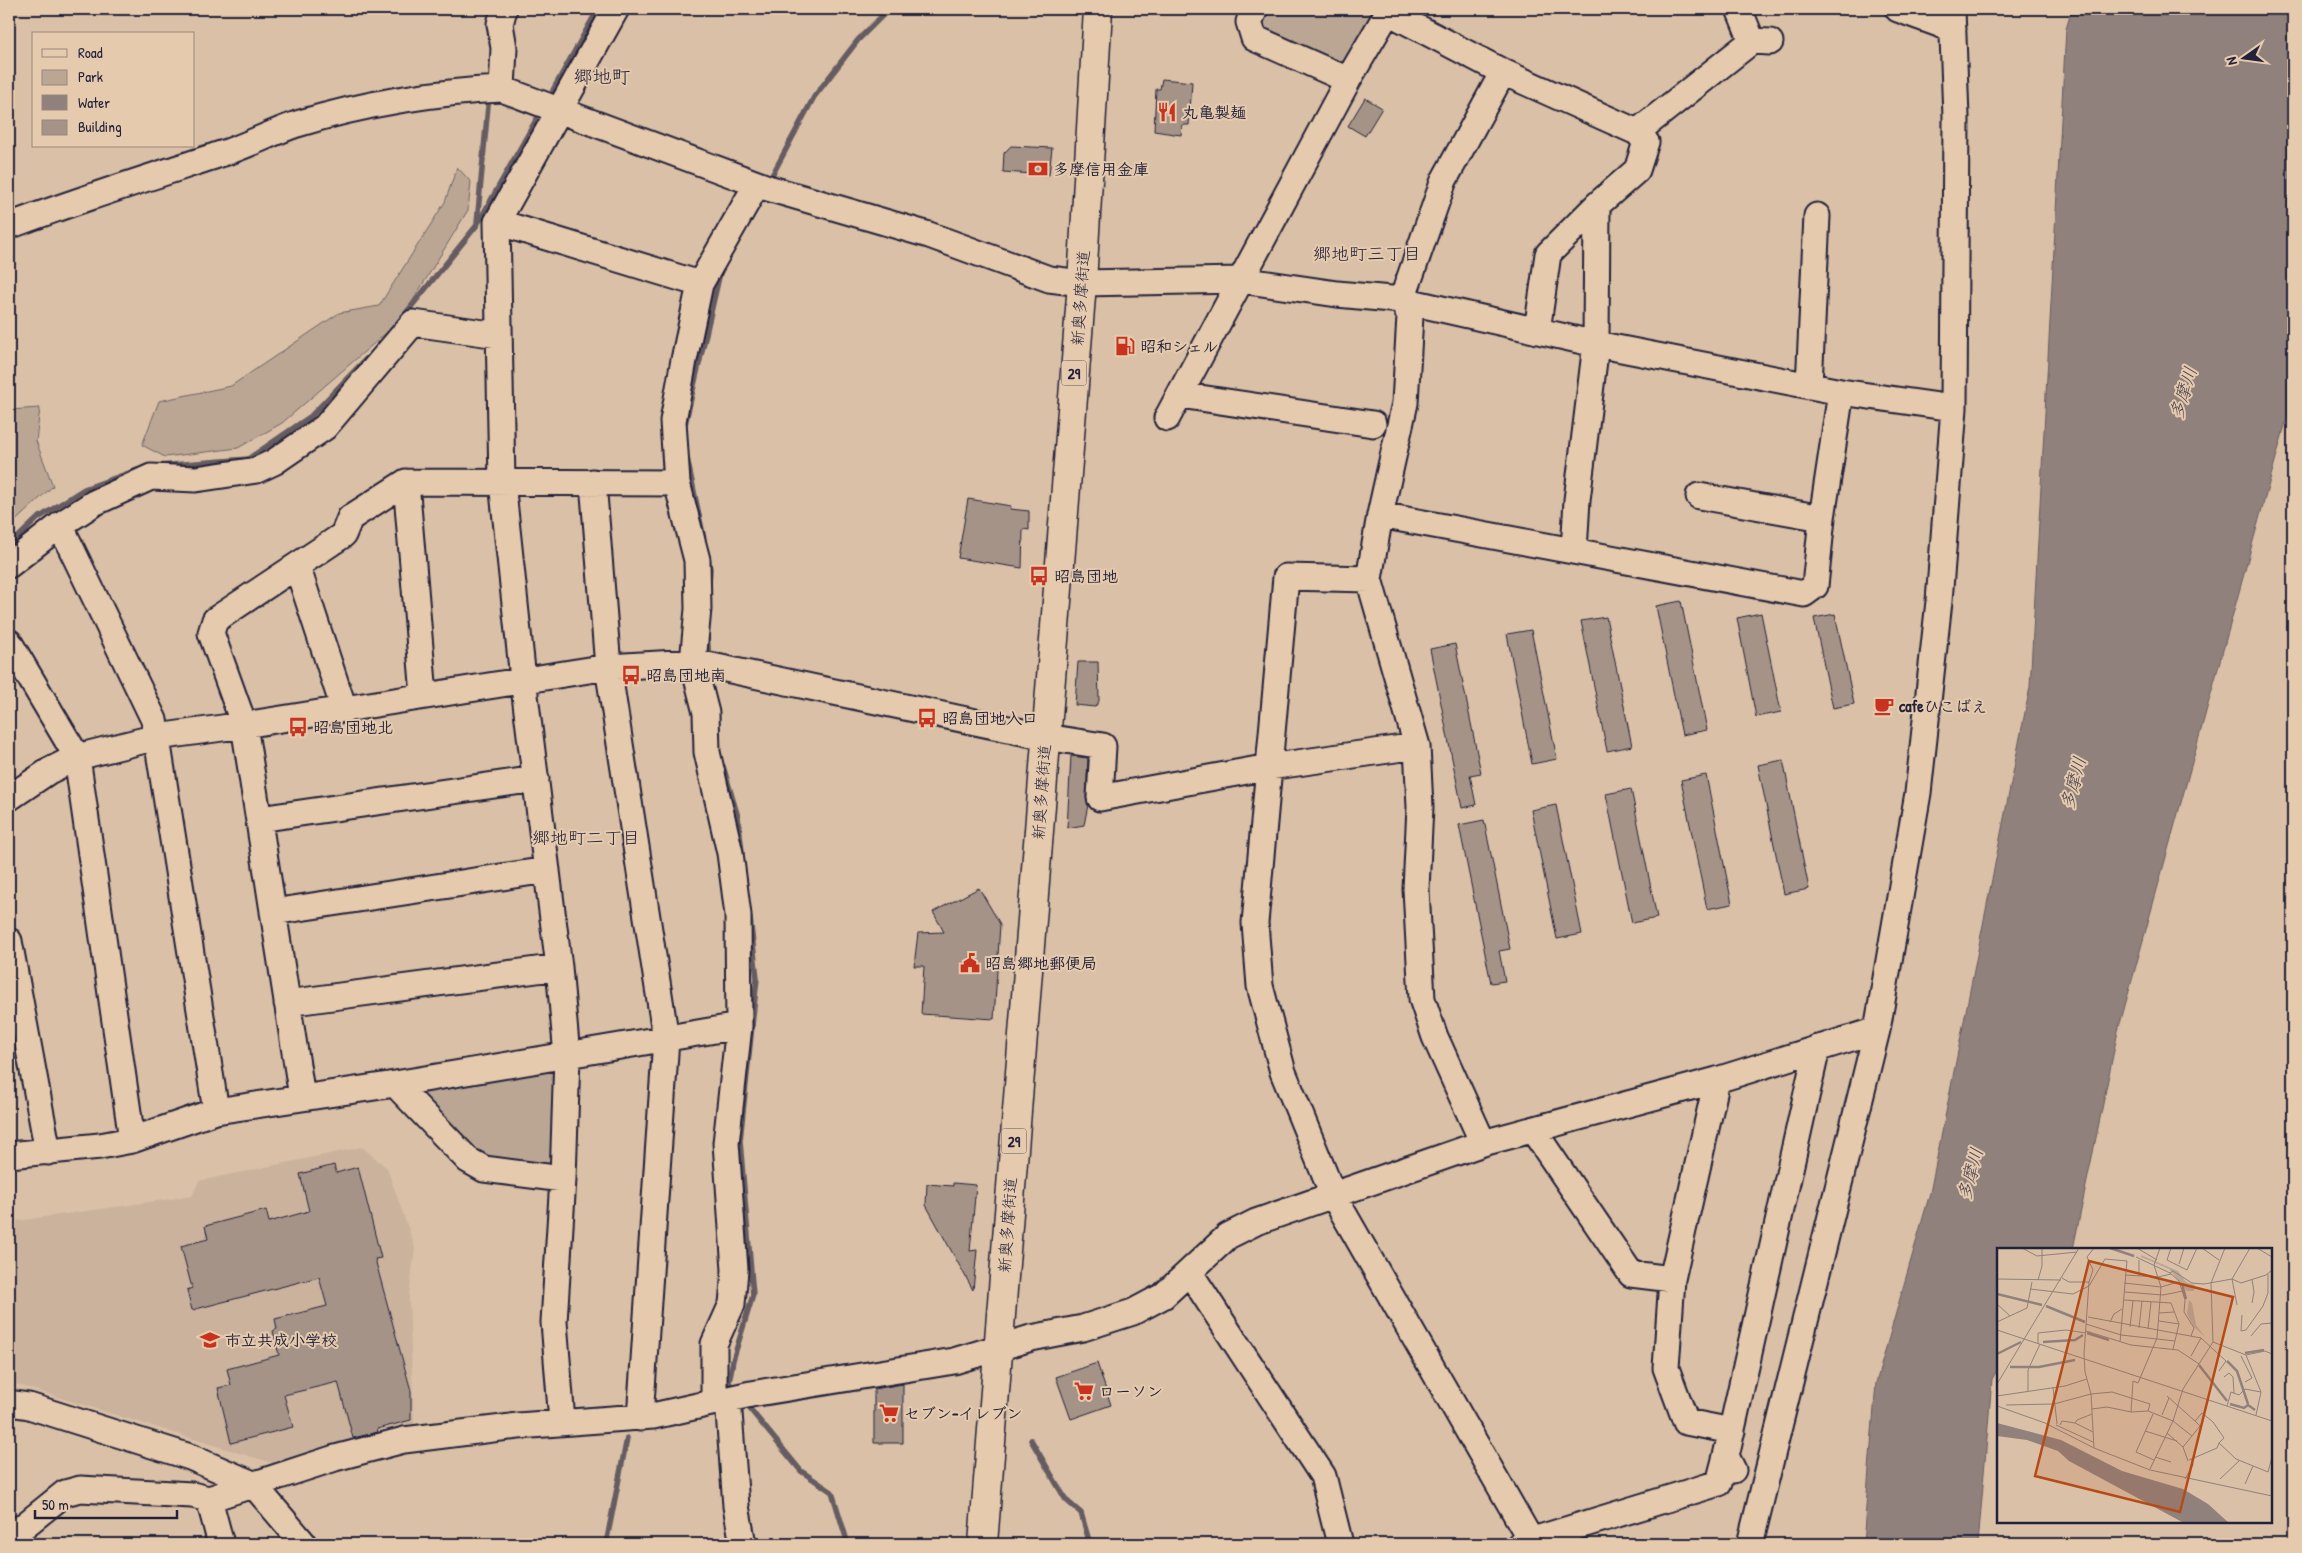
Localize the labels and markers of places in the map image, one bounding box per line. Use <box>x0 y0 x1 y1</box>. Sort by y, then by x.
restaurant icon: 丸亀製麺 <box>1156 101 1178 123</box>
place label: 丸亀製麺 <box>1182 101 1246 123</box>
bank icon: 多摩信用金庫 <box>1027 158 1049 180</box>
place label: 多摩信用金庫 <box>1053 158 1149 180</box>
fuel station icon: 昭和シェル <box>1114 335 1136 357</box>
place label: 昭和シェル <box>1140 335 1219 357</box>
bus stop icon: 昭島団地 <box>1028 565 1050 587</box>
place label: 昭島団地 <box>1054 565 1118 587</box>
bus stop icon: 昭島団地南 <box>620 664 642 686</box>
place label: 昭島団地南 <box>646 664 726 686</box>
cafe icon: cafeひこばえ <box>1873 695 1895 717</box>
place label: cafeひこばえ <box>1899 695 1988 717</box>
bus stop icon: 昭島団地入口 <box>916 707 938 729</box>
place label: 昭島団地入口 <box>942 707 1038 729</box>
bus stop icon: 昭島団地北 <box>287 716 309 738</box>
place label: 昭島団地北 <box>313 716 393 738</box>
public building icon: 昭島郷地郵便局 <box>959 952 981 974</box>
place label: 昭島郷地郵便局 <box>985 952 1097 974</box>
school or university icon: 市立共成小学校 <box>199 1329 221 1351</box>
place label: 市立共成小学校 <box>225 1329 337 1351</box>
supermarket icon: ローソン <box>1073 1380 1095 1402</box>
place label: ローソン <box>1099 1380 1163 1402</box>
supermarket icon: セブン-イレブン <box>878 1402 900 1424</box>
place label: セブン-イレブン <box>904 1402 1022 1424</box>

